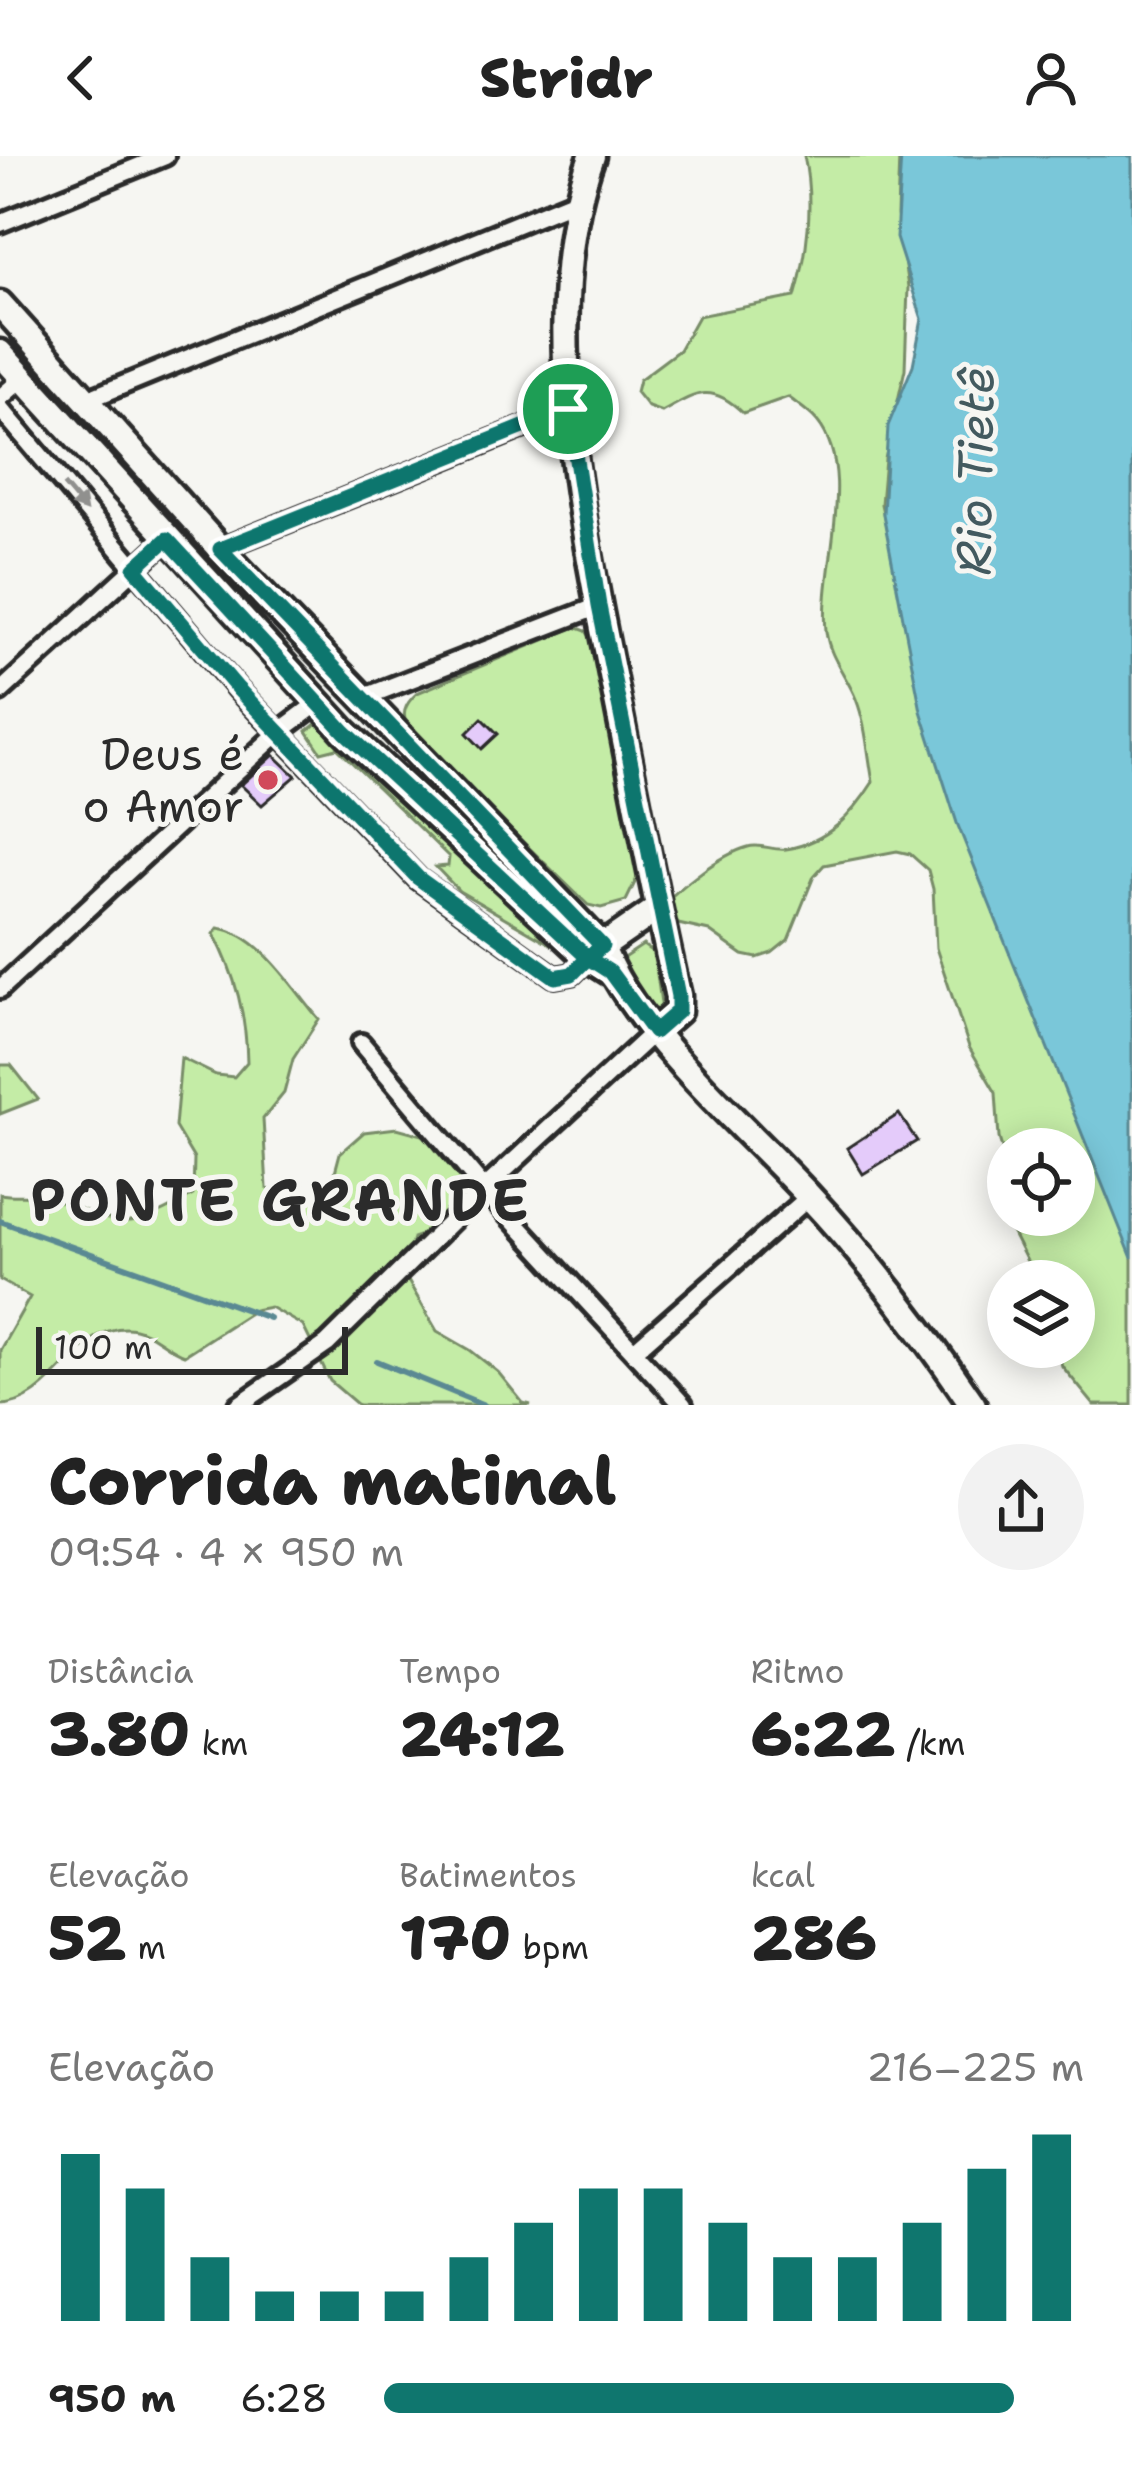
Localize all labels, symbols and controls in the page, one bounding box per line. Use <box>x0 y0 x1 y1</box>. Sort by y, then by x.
text: Stridr <box>479 42 653 114</box>
icon: back <box>48 45 114 111</box>
icon: person <box>1018 45 1084 111</box>
pin <box>517 358 619 460</box>
water label: Rio Tietê <box>941 366 1009 576</box>
icon: arrive <box>535 376 601 442</box>
one-way arrow <box>62 482 88 513</box>
place label: Deus é o Amor <box>82 724 244 836</box>
marker: Deus é o Amor <box>255 767 281 793</box>
map controls <box>987 1128 1095 1368</box>
button: locate <box>987 1128 1095 1236</box>
district label: PONTE GRANDE <box>30 1162 532 1238</box>
button: layers <box>987 1260 1095 1368</box>
scale bar <box>36 1321 348 1374</box>
text: 100 m <box>54 1325 153 1370</box>
text: Corrida matinal <box>48 1437 617 1525</box>
button: share <box>958 1444 1084 1570</box>
text: 09:54 · 4 × 950 m <box>48 1526 404 1578</box>
text: Distância <box>48 1649 193 1694</box>
text: Tempo <box>399 1649 501 1694</box>
text: Ritmo <box>751 1649 844 1694</box>
text: 3.80 <box>48 1694 190 1774</box>
text: 24:12 <box>399 1694 565 1774</box>
text: 6:22 <box>751 1694 895 1774</box>
text: km <box>190 1721 248 1766</box>
text: /km <box>895 1721 965 1766</box>
text: Elevação <box>48 1853 190 1898</box>
text: Batimentos <box>399 1853 577 1898</box>
text: kcal <box>751 1853 815 1898</box>
text: 52 <box>48 1898 126 1978</box>
text: 170 <box>399 1898 511 1978</box>
text: 286 <box>751 1898 877 1978</box>
text: m <box>126 1925 166 1970</box>
text: bpm <box>511 1925 589 1970</box>
text: Elevação <box>48 2041 215 2093</box>
text: 216–225 m <box>866 2041 1084 2093</box>
text: 950 m <box>48 2372 176 2424</box>
text: 6:28 <box>240 2372 328 2424</box>

